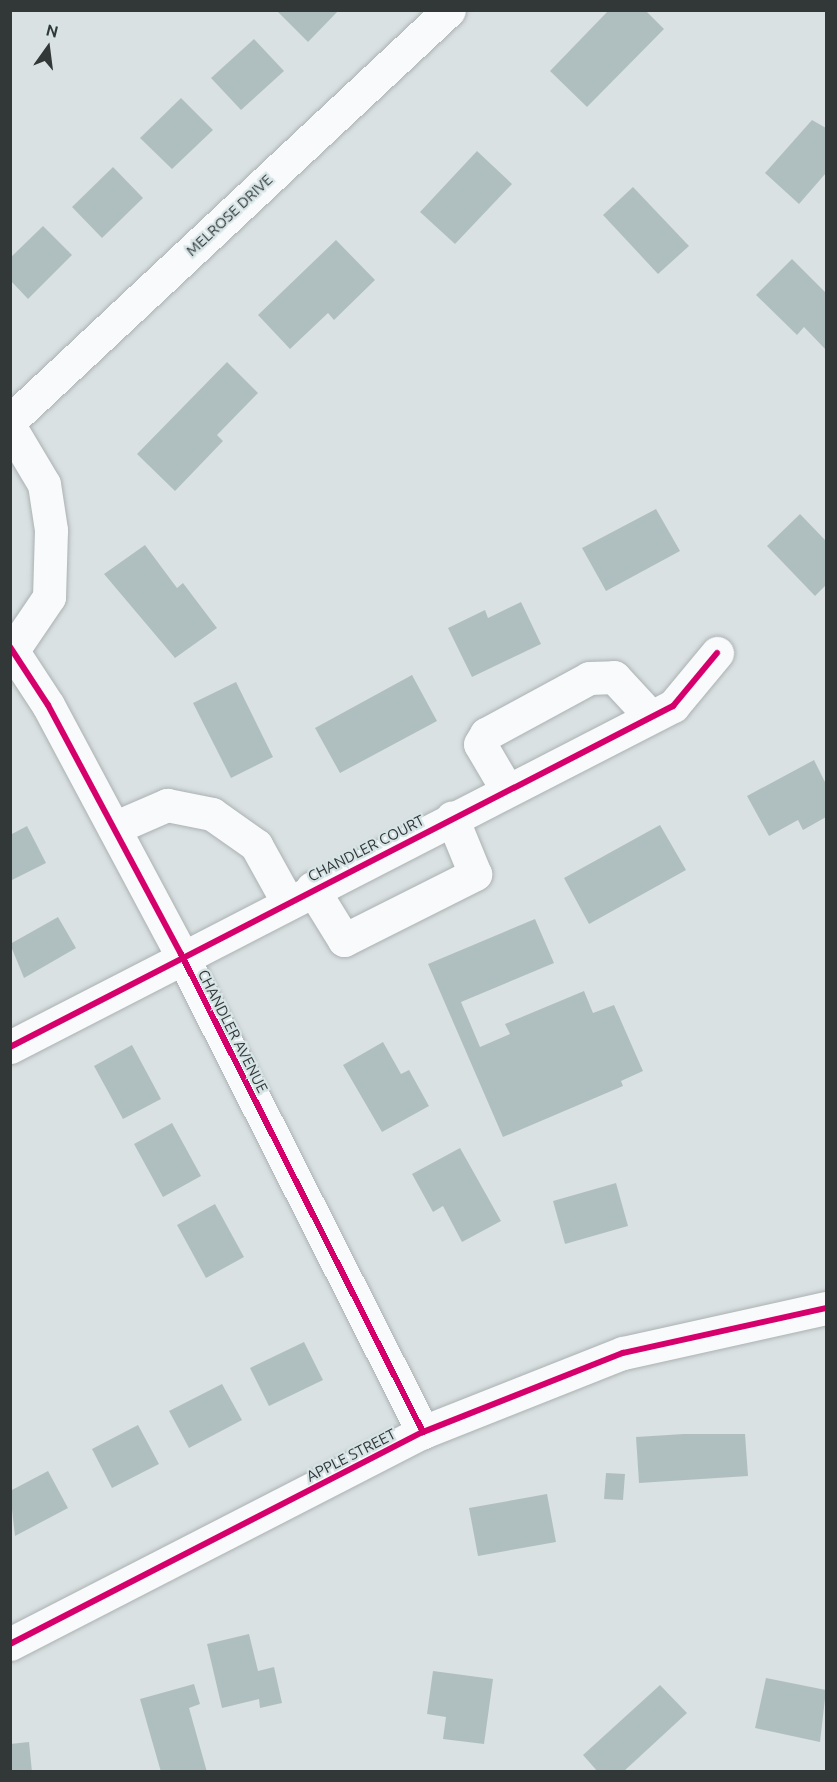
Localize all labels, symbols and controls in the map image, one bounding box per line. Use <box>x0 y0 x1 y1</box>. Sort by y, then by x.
north arrow <box>18 18 78 78</box>
text: N <box>44 20 60 41</box>
street label: MELROSE DRIVE <box>182 170 276 260</box>
street label: CHANDLER COURT <box>305 811 427 885</box>
street label: CHANDLER AVENUE <box>194 966 272 1096</box>
street label: APPLE STREET <box>303 1425 399 1485</box>

